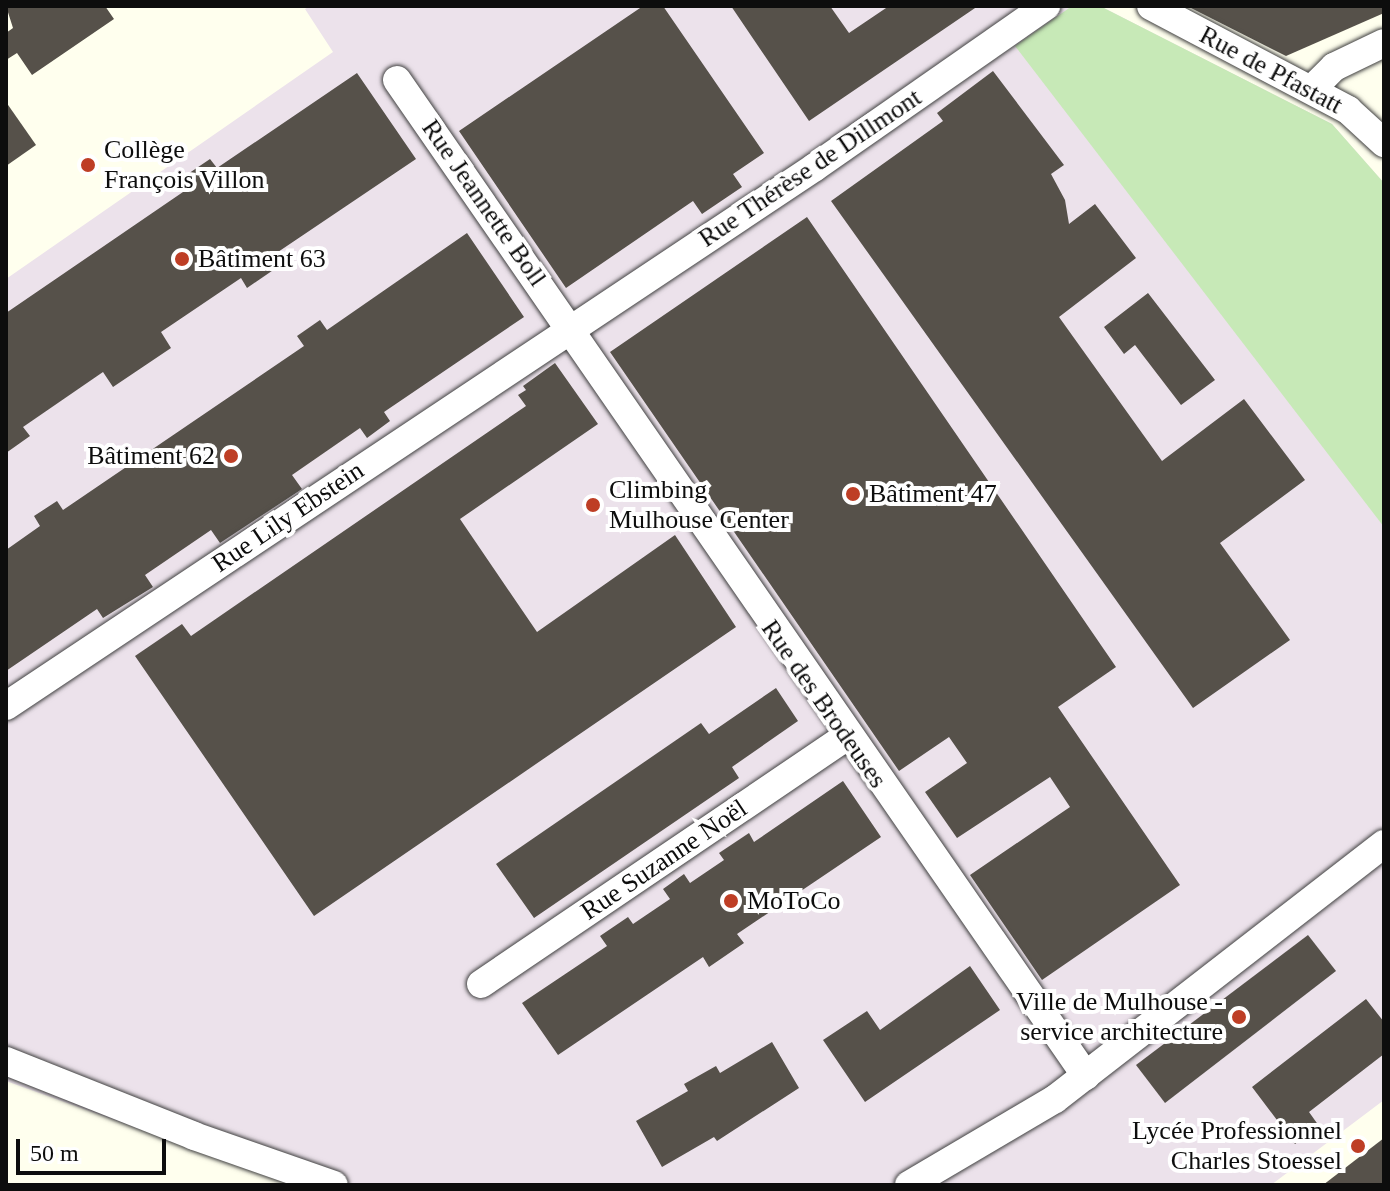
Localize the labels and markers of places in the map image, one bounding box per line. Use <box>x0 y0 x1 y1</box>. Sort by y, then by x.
place label: Collège François Villon <box>104 134 265 196</box>
marker: Collège François Villon <box>79 156 97 174</box>
place label: Bâtiment 63 <box>198 243 326 275</box>
marker: Bâtiment 63 <box>173 250 191 268</box>
place label: Bâtiment 62 <box>87 440 215 472</box>
marker: Bâtiment 62 <box>222 447 240 465</box>
place label: Climbing Mulhouse Center <box>609 474 789 536</box>
place label: Bâtiment 47 <box>869 478 997 510</box>
marker: Bâtiment 47 <box>844 485 862 503</box>
marker: Climbing Mulhouse Center <box>584 496 602 514</box>
place label: MoToCo <box>747 885 841 917</box>
marker: MoToCo <box>722 892 740 910</box>
place label: Ville de Mulhouse - service architecture <box>1016 986 1223 1048</box>
marker: Ville de Mulhouse - service architecture <box>1230 1008 1248 1026</box>
place label: Lycée Professionnel Charles Stoessel <box>1132 1115 1342 1176</box>
marker: Lycée Professionnel Charles Stoessel <box>1349 1137 1367 1155</box>

